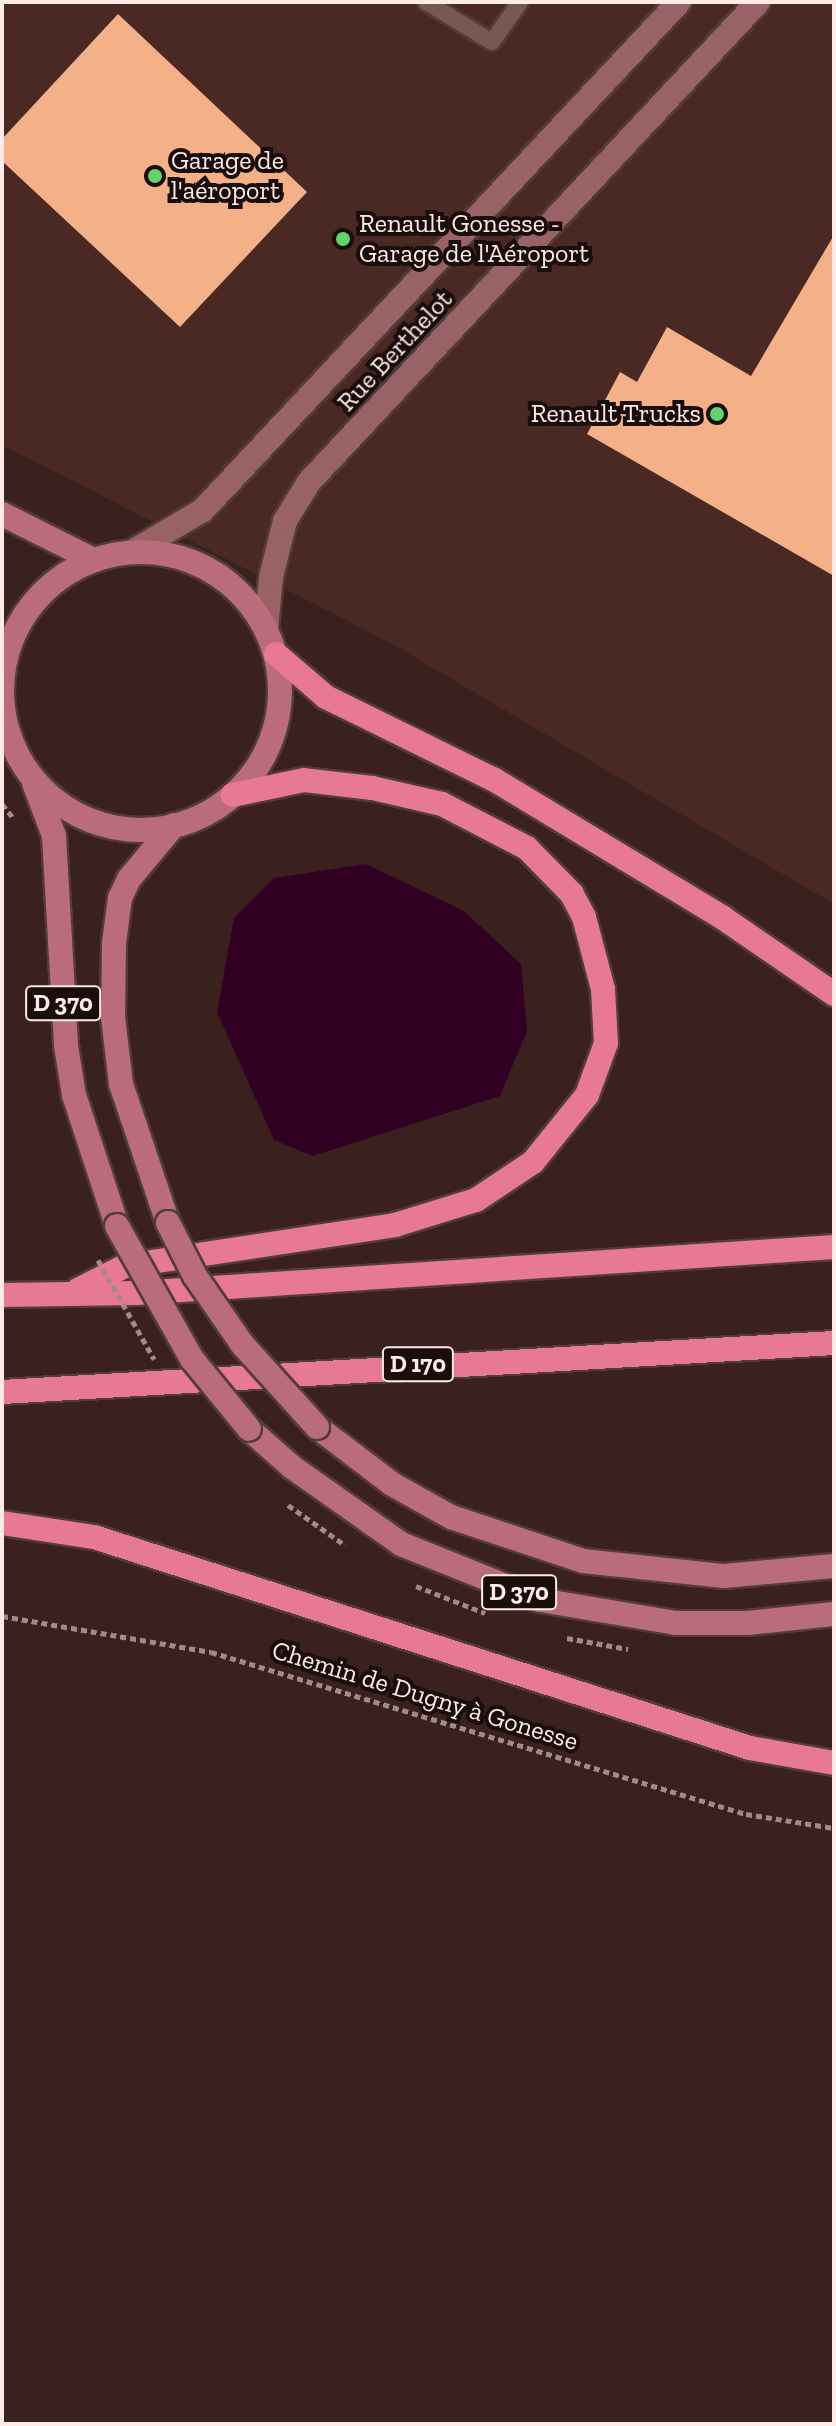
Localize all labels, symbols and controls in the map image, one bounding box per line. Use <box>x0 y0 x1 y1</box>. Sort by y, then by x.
place label: Garage de l'aéroport <box>171 145 284 206</box>
marker: Garage de l'aéroport <box>146 167 164 185</box>
place label: Renault Gonesse - Garage de l'Aéroport <box>359 208 589 270</box>
marker: Renault Gonesse - Garage de l'Aéroport <box>334 230 352 248</box>
street label: Rue Berthelot <box>331 284 459 418</box>
place label: Renault Trucks <box>530 398 701 430</box>
marker: Renault Trucks <box>708 405 726 423</box>
road number: D 370 <box>25 983 101 1023</box>
road number: D 170 <box>380 1344 456 1384</box>
road number: D 370 <box>481 1572 557 1612</box>
street label: Chemin de Dugny à Gonesse <box>268 1634 582 1758</box>

